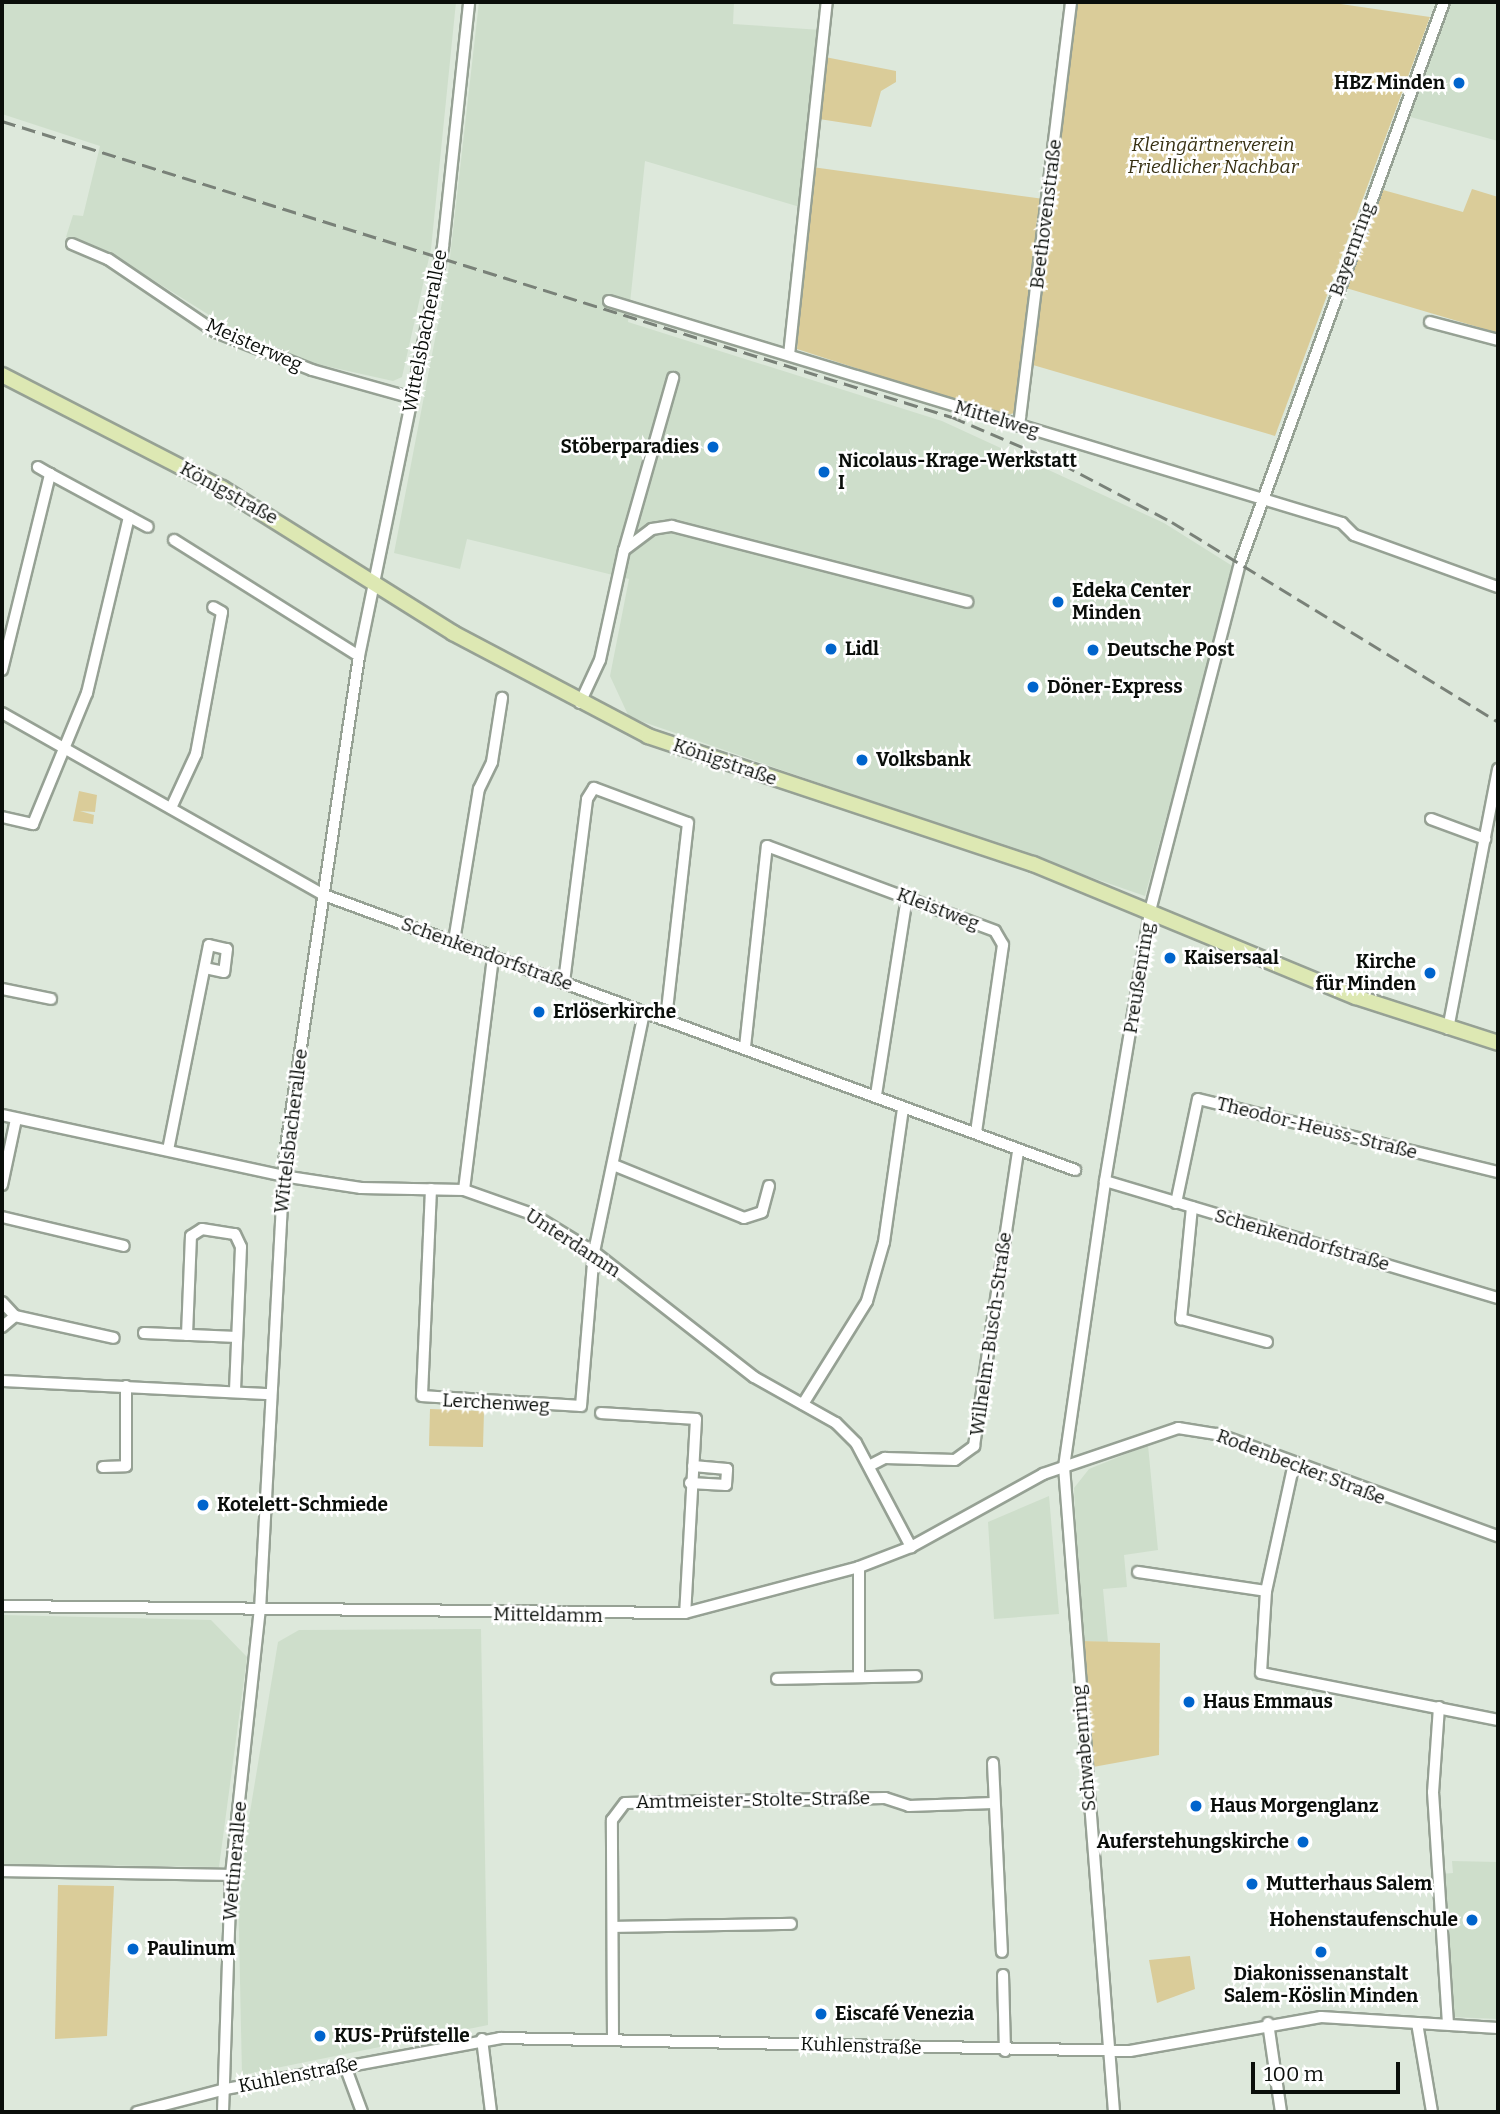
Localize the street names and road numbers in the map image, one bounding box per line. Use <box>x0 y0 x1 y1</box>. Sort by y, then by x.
street label: Beethovenstraße <box>1026 138 1066 290</box>
street label: Bayernring <box>1324 199 1380 299</box>
street label: Wittelsbacherallee <box>398 248 452 414</box>
street label: Meisterweg <box>202 314 306 376</box>
street label: Mittelweg <box>952 395 1042 443</box>
street label: Königstraße <box>176 457 282 529</box>
street label: Königstraße <box>670 734 780 790</box>
street label: Kleistweg <box>893 883 983 935</box>
street label: Schenkendorfstraße <box>398 912 576 996</box>
street label: Preußenring <box>1119 921 1159 1035</box>
street label: Wittelsbacherallee <box>270 1047 312 1215</box>
street label: Theodor-Heuss-Straße <box>1214 1092 1420 1164</box>
street label: Unterdamm <box>521 1204 625 1282</box>
street label: Schenkendorfstraße <box>1212 1204 1392 1276</box>
street label: Wilhelm-Busch-Straße <box>965 1231 1017 1437</box>
street label: Lerchenweg <box>442 1389 550 1417</box>
street label: Rodenbecker Straße <box>1213 1424 1389 1510</box>
street label: Mitteldamm <box>493 1603 603 1627</box>
street label: Schwabenring <box>1067 1684 1101 1812</box>
street label: Amtmeister-Stolte-Straße <box>636 1787 870 1813</box>
street label: Wettinerallee <box>218 1800 252 1922</box>
street label: Kuhlenstraße <box>800 2032 922 2060</box>
street label: Kuhlenstraße <box>236 2052 360 2098</box>

